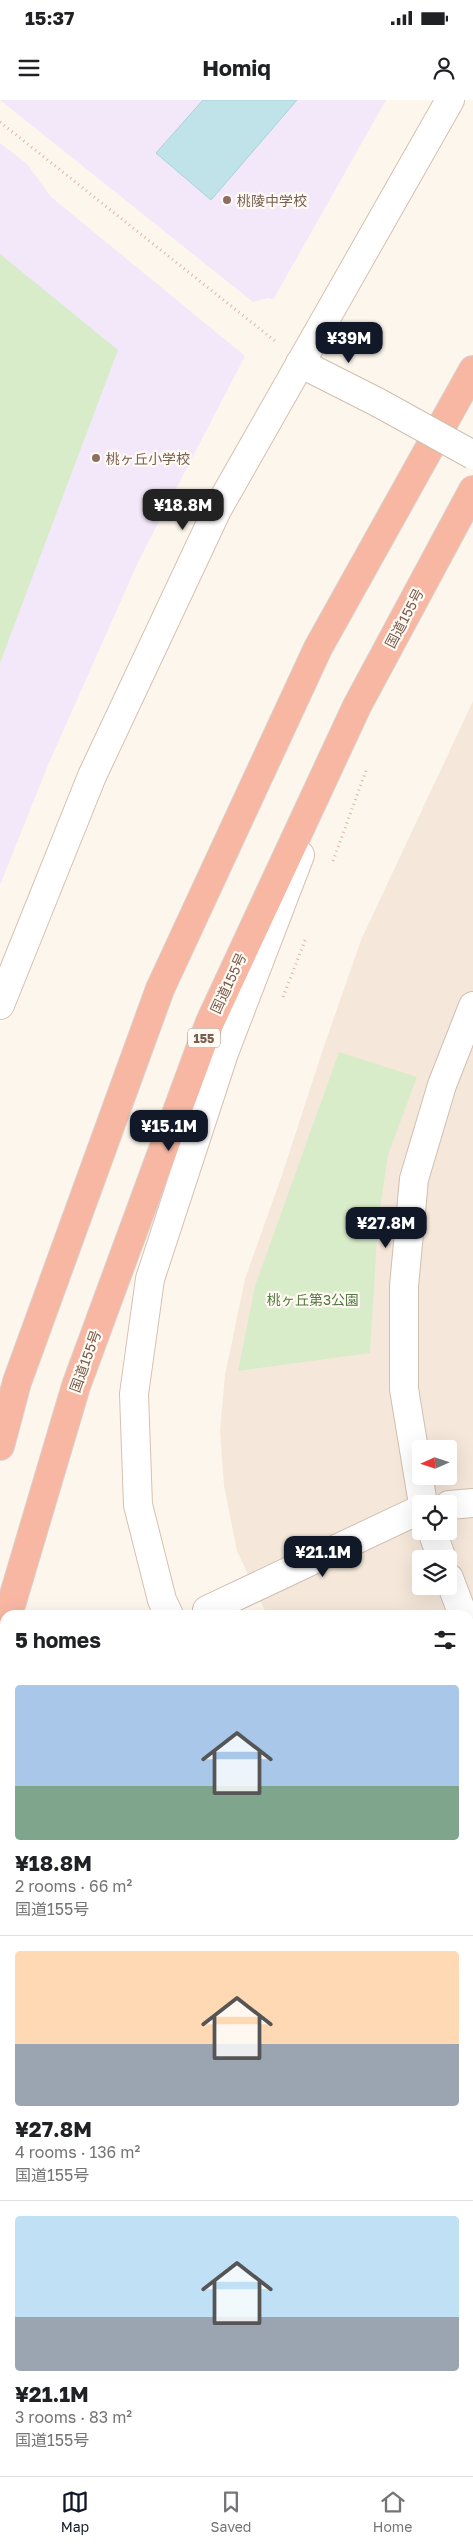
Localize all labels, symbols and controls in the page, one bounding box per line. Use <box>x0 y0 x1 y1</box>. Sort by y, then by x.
text: 15:37 <box>25 6 74 29</box>
icon: menu <box>15 54 43 82</box>
text: Homiq <box>202 54 271 81</box>
icon: person <box>430 54 458 82</box>
place label: 桃陵中学校 <box>237 192 307 209</box>
marker: 桃陵中学校 <box>221 194 233 206</box>
pin: ¥39M <box>319 322 379 364</box>
text: ¥39M <box>327 328 371 348</box>
place label: 桃ヶ丘小学校 <box>106 450 190 467</box>
marker: 桃ヶ丘小学校 <box>90 452 102 464</box>
pin: ¥18.8M <box>142 488 224 531</box>
text: ¥18.8M <box>154 495 212 515</box>
street label: 国道155号 <box>381 585 427 651</box>
street label: 国道155号 <box>207 950 249 1016</box>
road number: 155 <box>188 1028 220 1048</box>
pin: ¥15.1M <box>128 1110 210 1152</box>
text: ¥15.1M <box>141 1116 197 1136</box>
pin: ¥27.8M <box>345 1206 427 1249</box>
text: ¥27.8M <box>357 1213 415 1233</box>
park label: 桃ヶ丘第3公園 <box>267 1291 359 1308</box>
street label: 国道155号 <box>66 1328 104 1394</box>
north arrow <box>412 1440 458 1485</box>
map controls <box>412 1440 457 1595</box>
button: locate <box>412 1495 457 1540</box>
pin: ¥21.1M <box>282 1536 364 1578</box>
text: ¥21.1M <box>295 1542 351 1562</box>
button: layers <box>412 1550 457 1595</box>
icon: filters <box>431 1626 459 1654</box>
text: 5 homes <box>15 1627 101 1653</box>
icon: home <box>192 1718 282 1808</box>
text: ¥18.8M <box>15 1850 92 1876</box>
text: 2 rooms · 66 m² <box>15 1876 132 1896</box>
text: 国道155号 <box>15 1899 89 1919</box>
icon: home <box>192 1983 282 2073</box>
text: ¥27.8M <box>15 2116 92 2142</box>
text: 4 rooms · 136 m² <box>15 2142 140 2162</box>
text: 国道155号 <box>15 2165 89 2185</box>
icon: home <box>192 2248 282 2338</box>
text: ¥21.1M <box>15 2381 89 2407</box>
text: 3 rooms · 83 m² <box>15 2407 132 2427</box>
text: 国道155号 <box>15 2430 89 2450</box>
tab: Map <box>61 2488 89 2535</box>
tab: Saved <box>211 2488 251 2535</box>
tab: Home <box>373 2488 412 2535</box>

